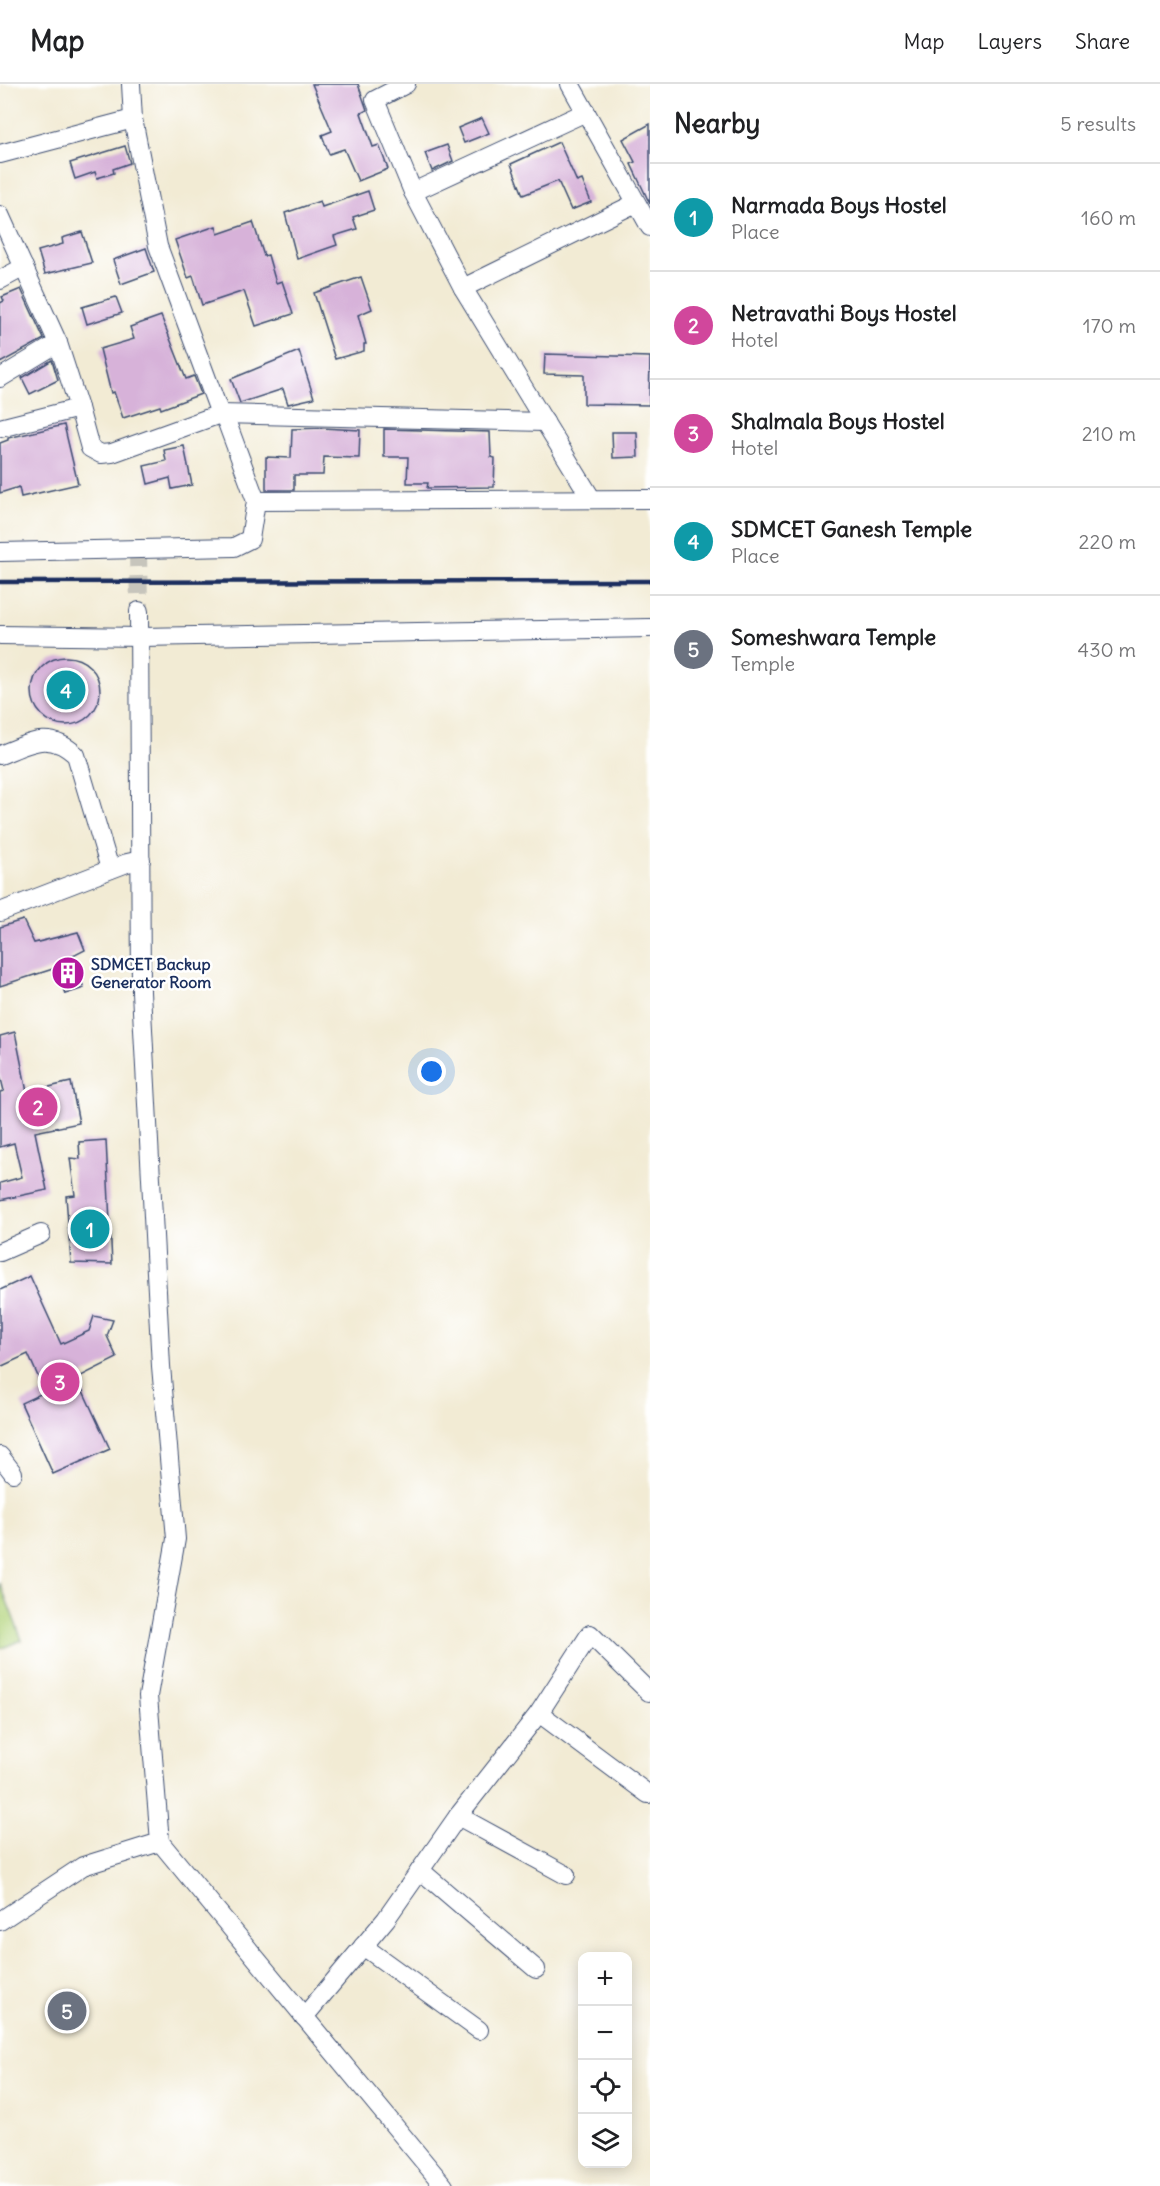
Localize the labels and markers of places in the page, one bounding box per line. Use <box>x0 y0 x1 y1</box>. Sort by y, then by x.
pin: 4 <box>46 668 86 712</box>
place label: SDMCET Backup Generator Room <box>91 954 211 992</box>
building icon: SDMCET Backup Generator Room <box>50 955 86 991</box>
pin: 2 <box>18 1084 57 1130</box>
pin: 1 <box>70 1206 110 1252</box>
pin: 3 <box>40 1360 80 1404</box>
pin: 5 <box>48 1988 86 2034</box>

